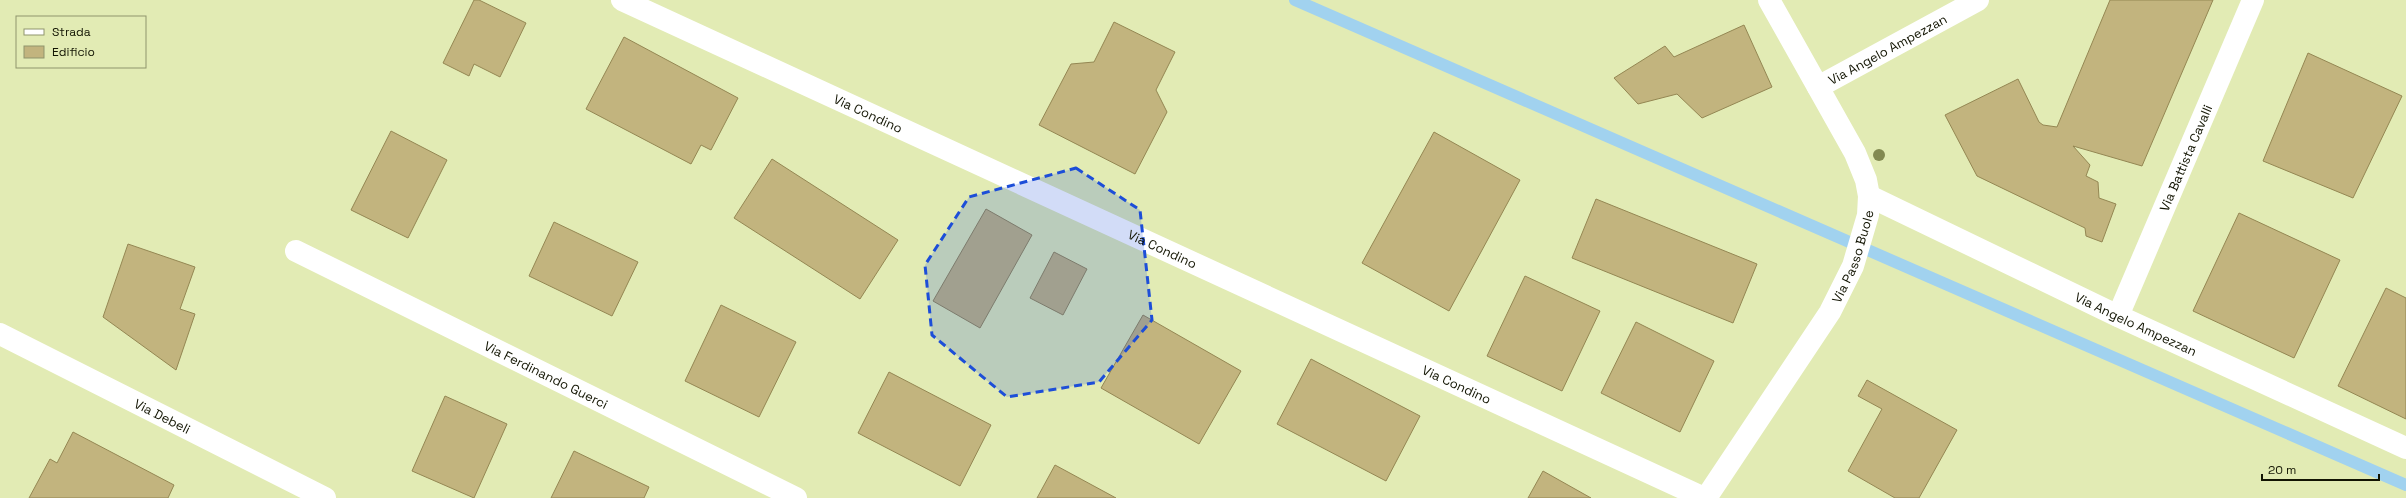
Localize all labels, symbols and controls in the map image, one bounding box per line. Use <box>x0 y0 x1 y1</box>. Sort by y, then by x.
street label: Via Angelo Ampezzan <box>1825 11 1950 89</box>
legend <box>16 16 146 68</box>
text: Strada <box>52 24 91 40</box>
text: Edificio <box>52 44 95 60</box>
street label: Via Condino <box>831 91 905 137</box>
street label: Via Battista Cavalli <box>2156 102 2216 214</box>
street label: Via Passo Buole <box>1828 210 1877 306</box>
street label: Via Condino <box>1125 226 1199 272</box>
street label: Via Angelo Ampezzan <box>2072 288 2200 360</box>
street label: Via Ferdinando Guerci <box>481 337 611 413</box>
street label: Via Condino <box>1419 361 1494 408</box>
street label: Via Debeli <box>131 395 193 438</box>
scale bar <box>2262 456 2379 482</box>
text: 20 m <box>2268 462 2296 478</box>

